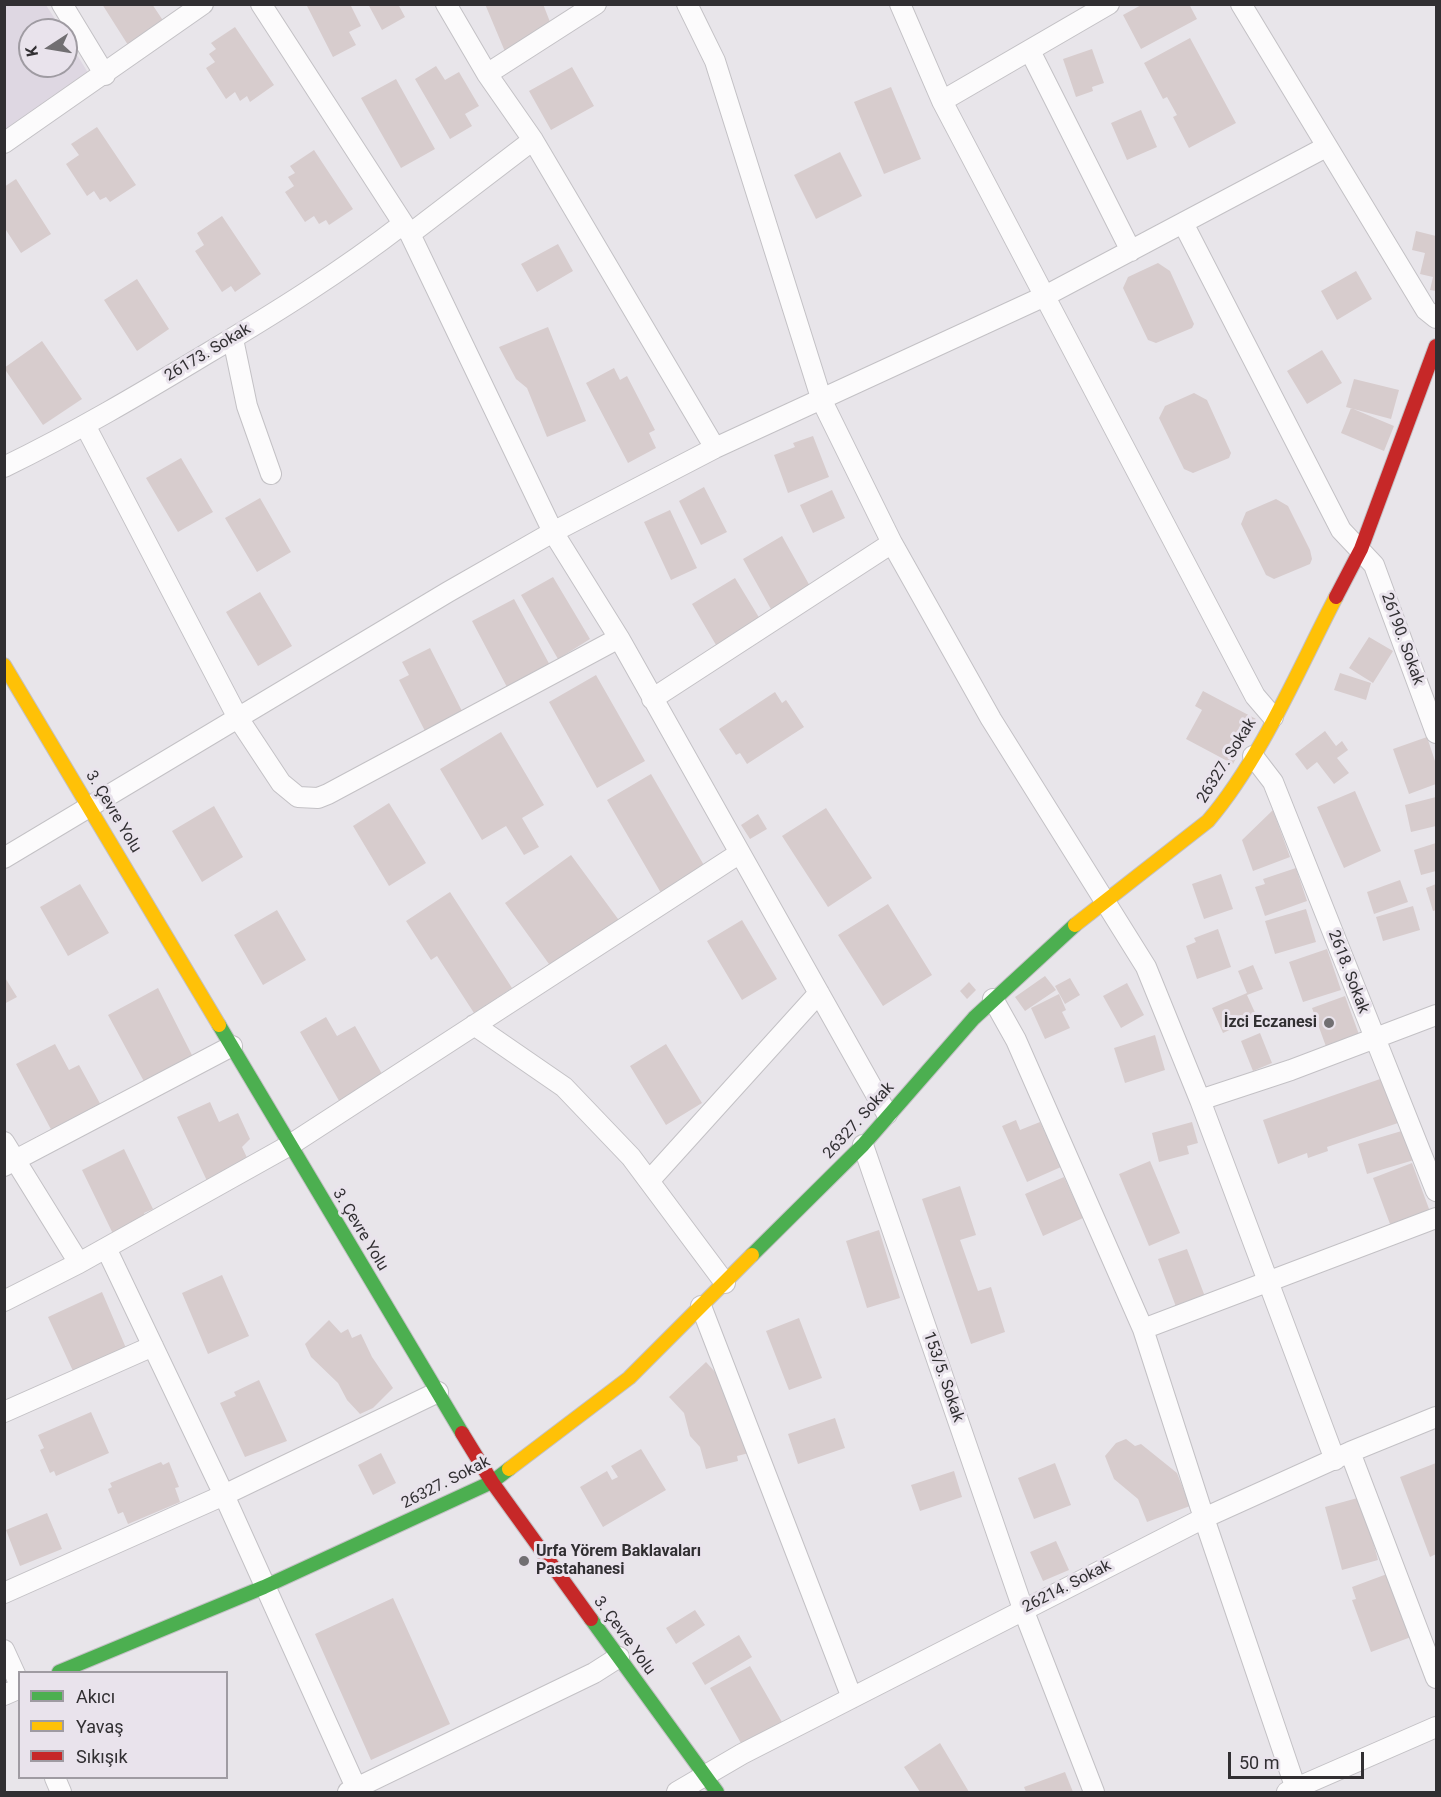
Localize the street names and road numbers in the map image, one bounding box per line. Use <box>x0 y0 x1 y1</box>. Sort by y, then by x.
street label: 26173. Sokak <box>162 320 254 386</box>
street label: 26190. Sokak <box>1376 590 1428 688</box>
street label: 26327. Sokak <box>1193 715 1261 807</box>
street label: 3. Çevre Yolu <box>81 767 145 857</box>
street label: 2618. Sokak <box>1323 928 1373 1016</box>
street label: 26327. Sokak <box>820 1079 898 1163</box>
street label: 3. Çevre Yolu <box>328 1185 392 1275</box>
street label: 153/5. Sokak <box>919 1329 967 1425</box>
street label: 26327. Sokak <box>399 1452 493 1514</box>
street label: 26214. Sokak <box>1020 1556 1114 1618</box>
street label: 3. Çevre Yolu <box>589 1593 659 1679</box>

